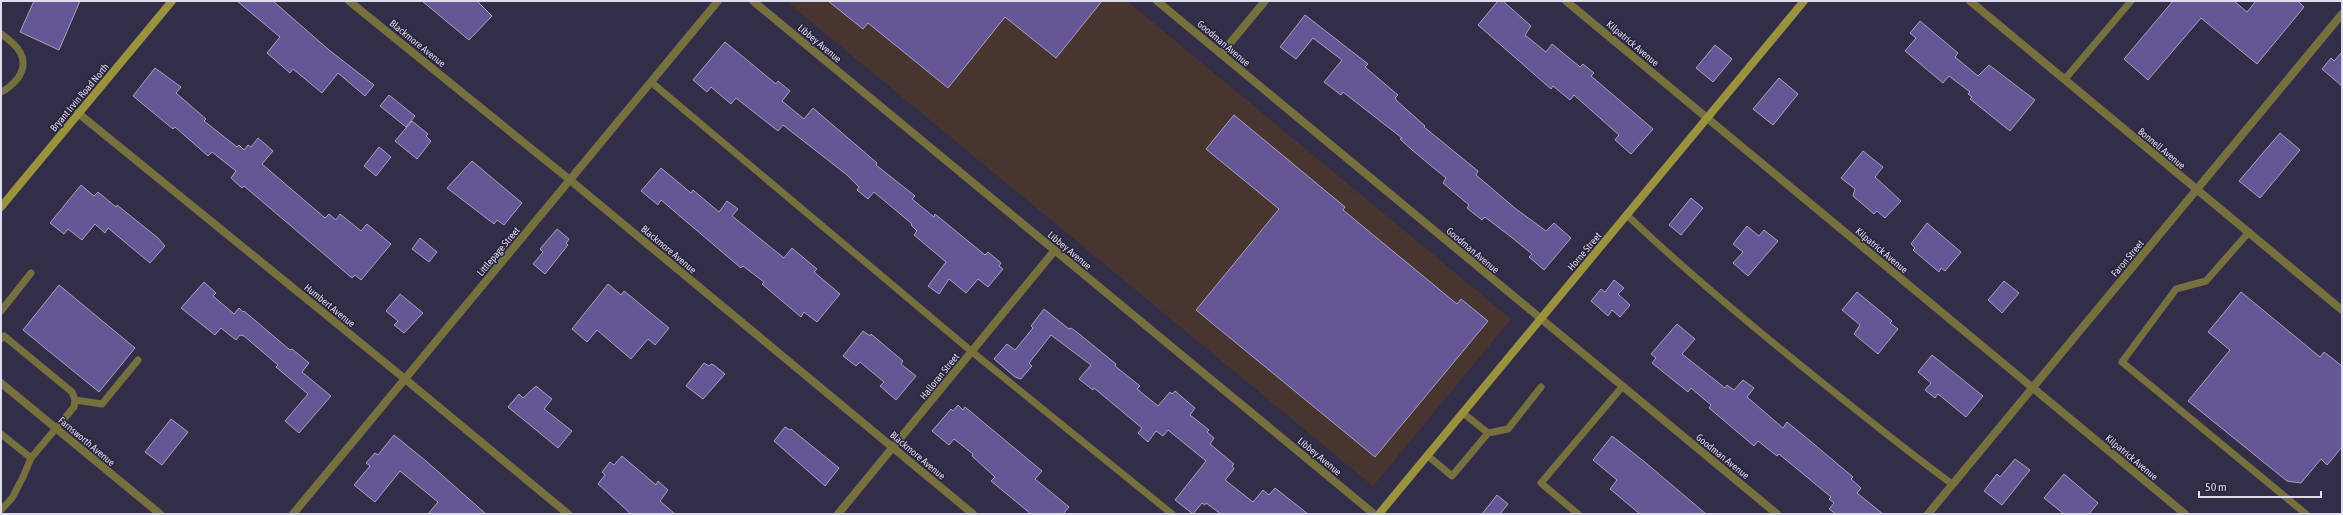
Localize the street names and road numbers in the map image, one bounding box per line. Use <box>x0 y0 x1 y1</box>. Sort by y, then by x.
street label: Blackmore Avenue <box>388 18 448 70</box>
street label: Goodman Avenue <box>1195 18 1253 69</box>
street label: Kilpatrick Avenue <box>1604 18 1661 69</box>
street label: Libbey Avenue <box>796 22 844 65</box>
street label: Bryant Irvin Road North <box>48 61 111 134</box>
street label: Bonnell Avenue <box>2136 126 2188 172</box>
street label: Blackmore Avenue <box>639 223 699 276</box>
street label: Littlepage Street <box>475 225 522 278</box>
street label: Goodman Avenue <box>1444 225 1502 276</box>
street label: Kilpatrick Avenue <box>1853 225 1910 276</box>
street label: Libbey Avenue <box>1046 229 1094 272</box>
street label: Horne Street <box>1565 230 1604 273</box>
street label: Faron Street <box>2109 238 2146 279</box>
street label: Humbert Avenue <box>302 282 358 329</box>
street label: Halloran Street <box>918 351 961 402</box>
street label: Farnsworth Avenue <box>56 415 117 468</box>
street label: Blackmore Avenue <box>888 429 948 482</box>
street label: Goodman Avenue <box>1694 432 1752 481</box>
street label: Kilpatrick Avenue <box>2103 432 2160 483</box>
street label: Libbey Avenue <box>1296 435 1344 478</box>

